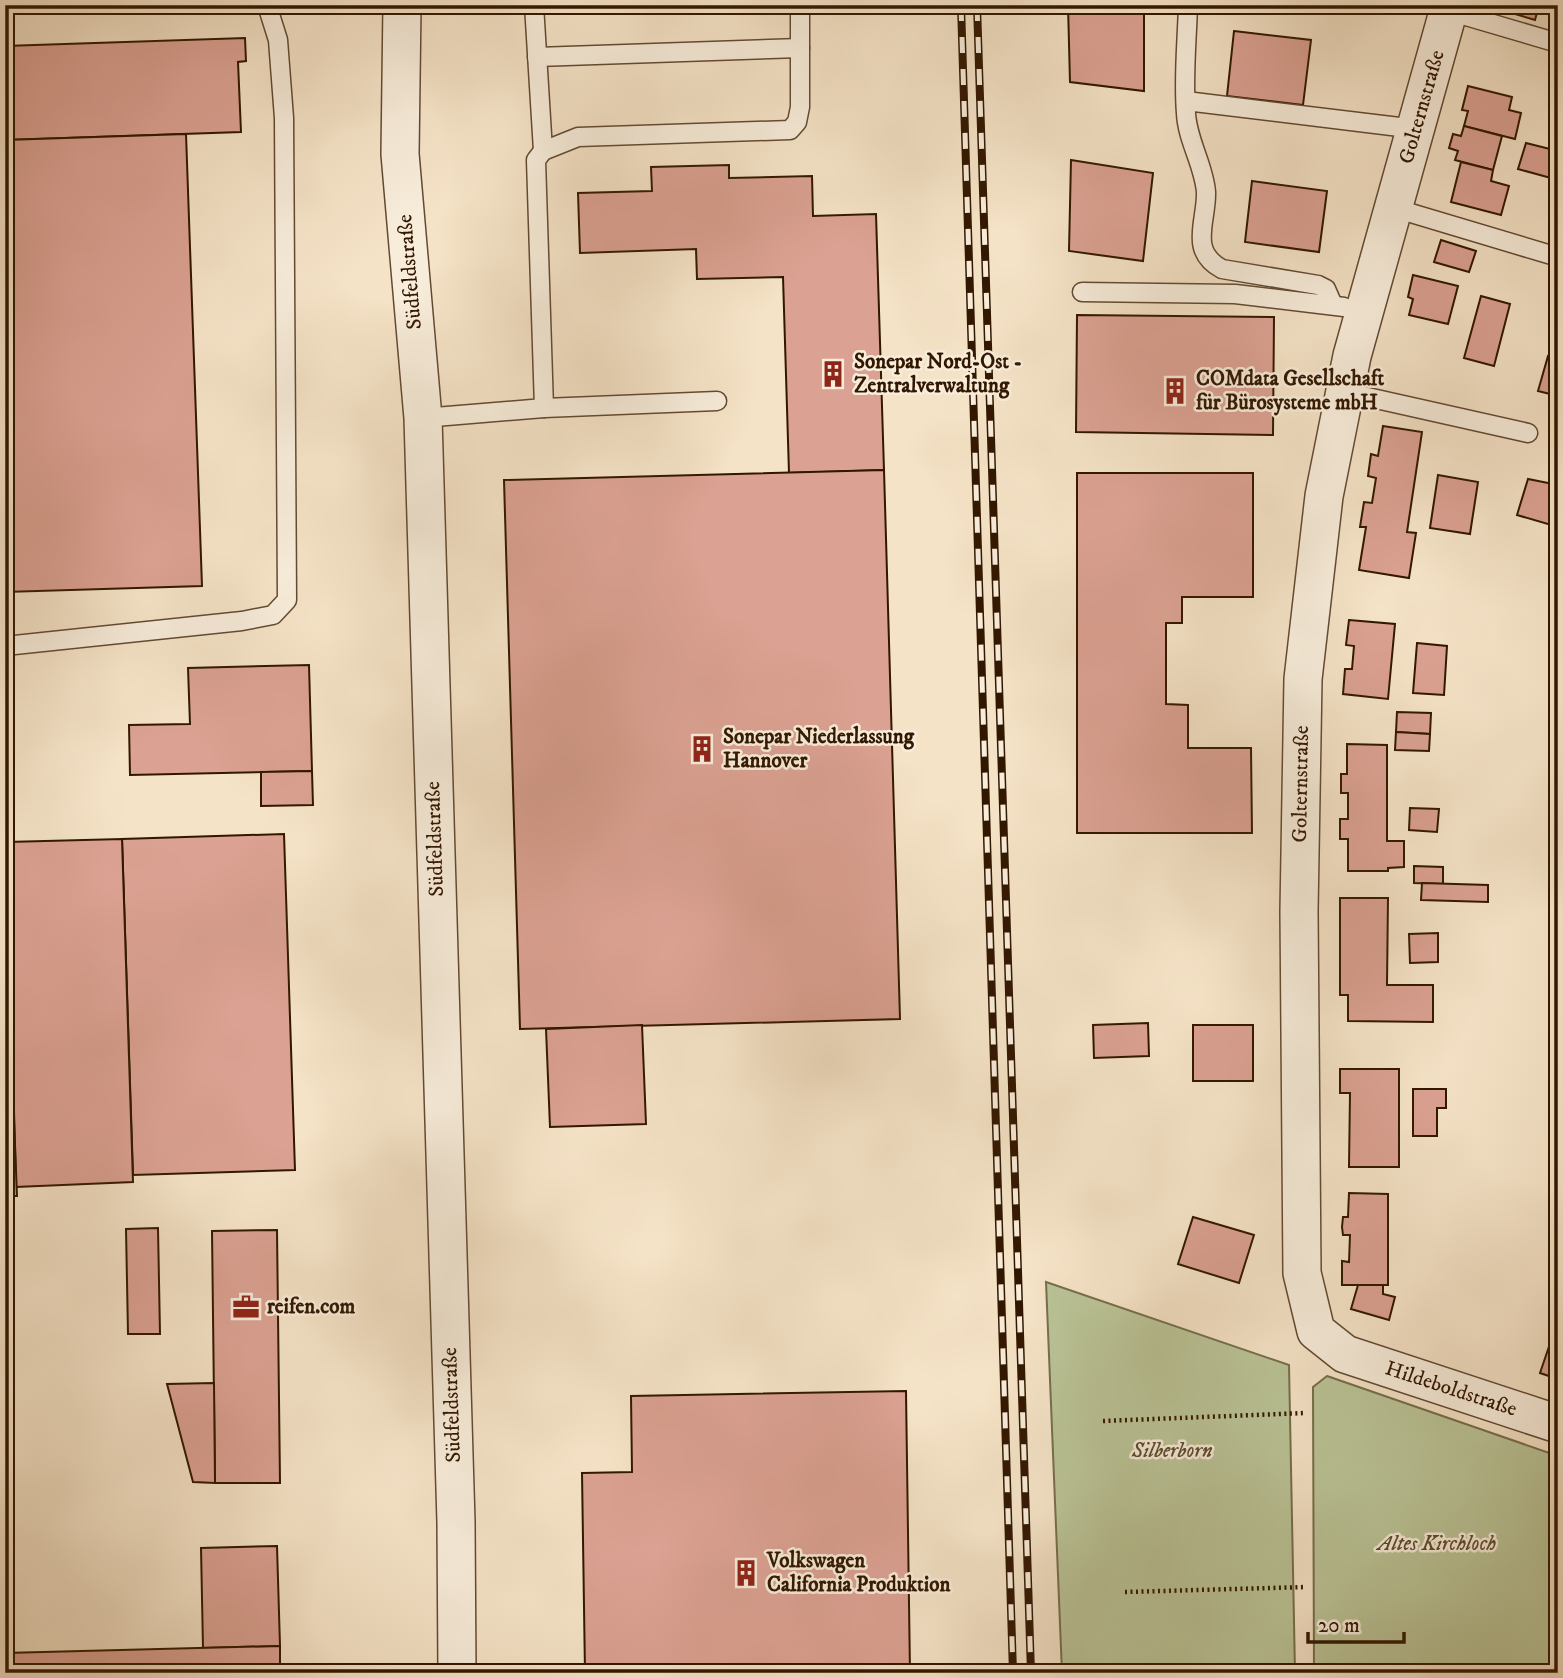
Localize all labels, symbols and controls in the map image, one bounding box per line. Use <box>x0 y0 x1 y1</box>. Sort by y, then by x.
street label: Golternstraße <box>1393 47 1451 167</box>
street label: Südfeldstraße <box>392 213 428 331</box>
place label: Sonepar Nord-Ost - Zentralverwaltung <box>854 349 1022 399</box>
building icon: Sonepar Nord-Ost - Zentralverwaltung <box>818 359 848 389</box>
place label: COMdata Gesellschaft für Bürosysteme mbH <box>1195 366 1385 416</box>
building icon: COMdata Gesellschaft für Bürosysteme mbH <box>1160 376 1190 406</box>
place label: Sonepar Niederlassung Hannover <box>723 724 915 774</box>
street label: Golternstraße <box>1287 725 1315 843</box>
building icon: Sonepar Niederlassung Hannover <box>687 734 717 764</box>
street label: Südfeldstraße <box>420 780 450 897</box>
office icon: reifen.com <box>231 1292 261 1322</box>
place label: reifen.com <box>267 1294 355 1320</box>
street label: Südfeldstraße <box>437 1346 467 1463</box>
street label: Hildeboldstraße <box>1382 1355 1521 1423</box>
park label: Silberborn <box>1131 1438 1213 1464</box>
park label: Altes Kirchloch <box>1376 1531 1496 1557</box>
place label: Volkswagen California Produktion <box>766 1548 951 1598</box>
building icon: Volkswagen California Produktion <box>731 1558 761 1588</box>
scale bar <box>1308 1601 1404 1645</box>
text: 20 m <box>1318 1613 1360 1639</box>

